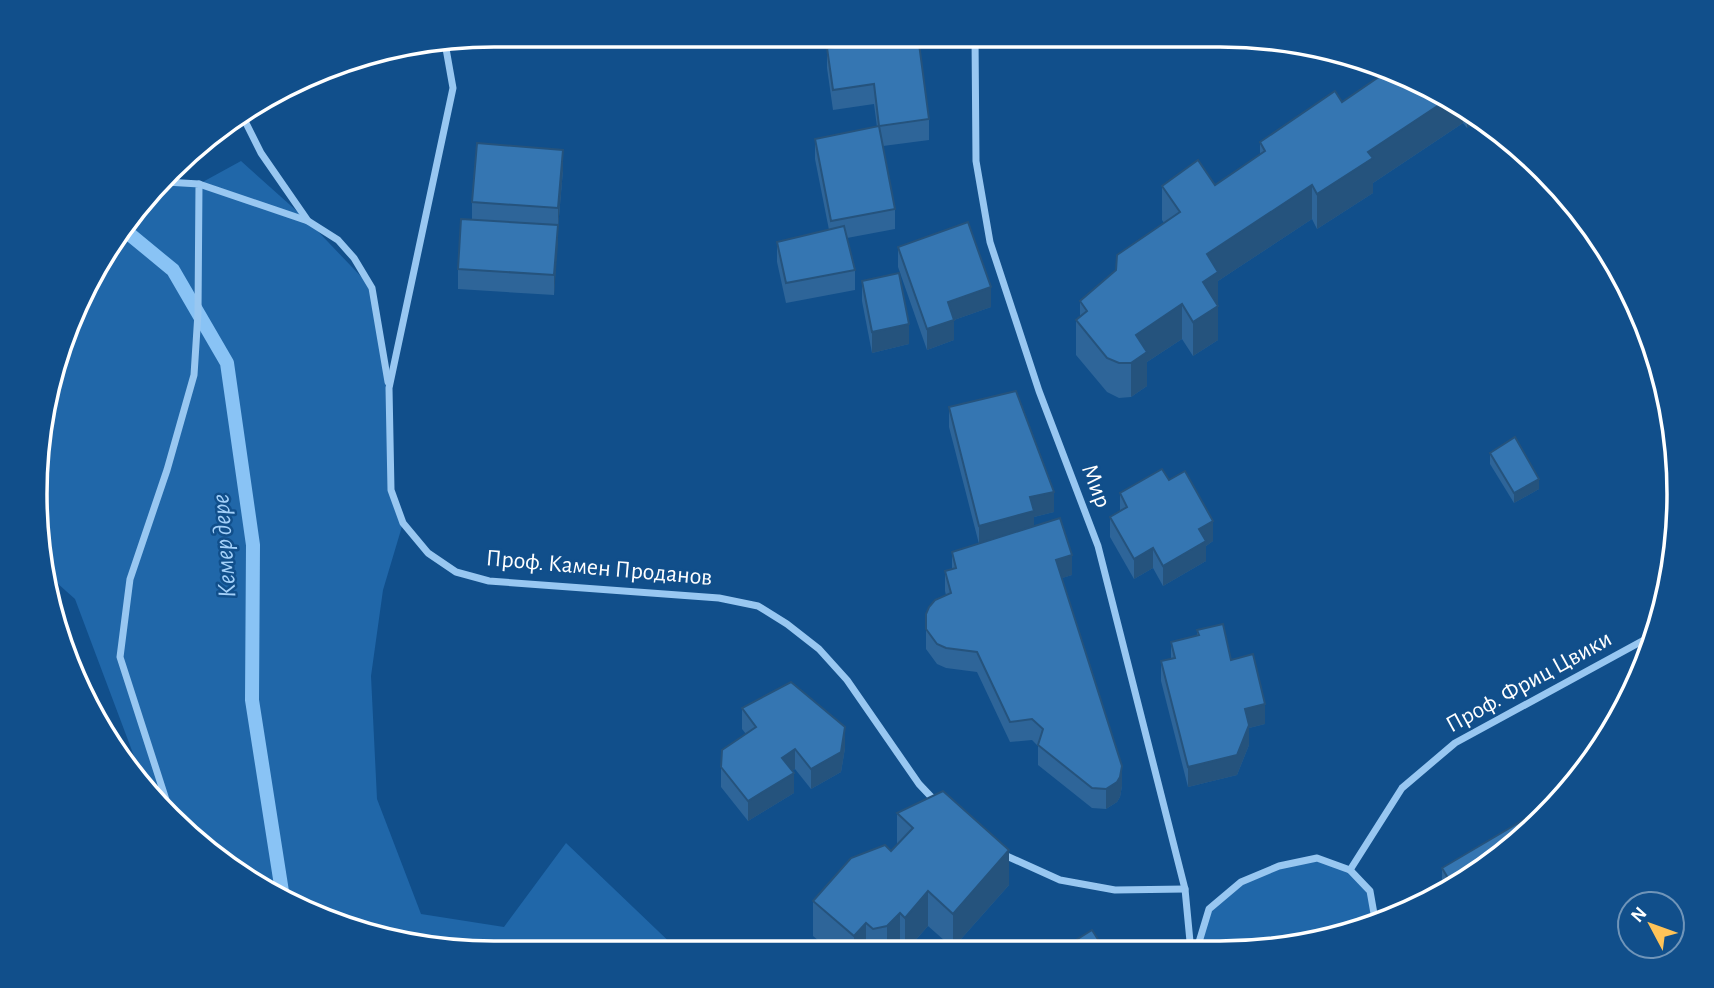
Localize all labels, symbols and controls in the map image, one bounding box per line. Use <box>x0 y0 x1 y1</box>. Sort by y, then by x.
street label: Мир <box>1077 461 1115 511</box>
water label: Кемер дере <box>207 493 241 599</box>
street label: Проф. Камен Проданов <box>485 546 713 590</box>
street label: Проф. Фриц Цвики <box>1442 627 1616 737</box>
north arrow <box>1616 890 1686 960</box>
text: N <box>1628 904 1651 926</box>

